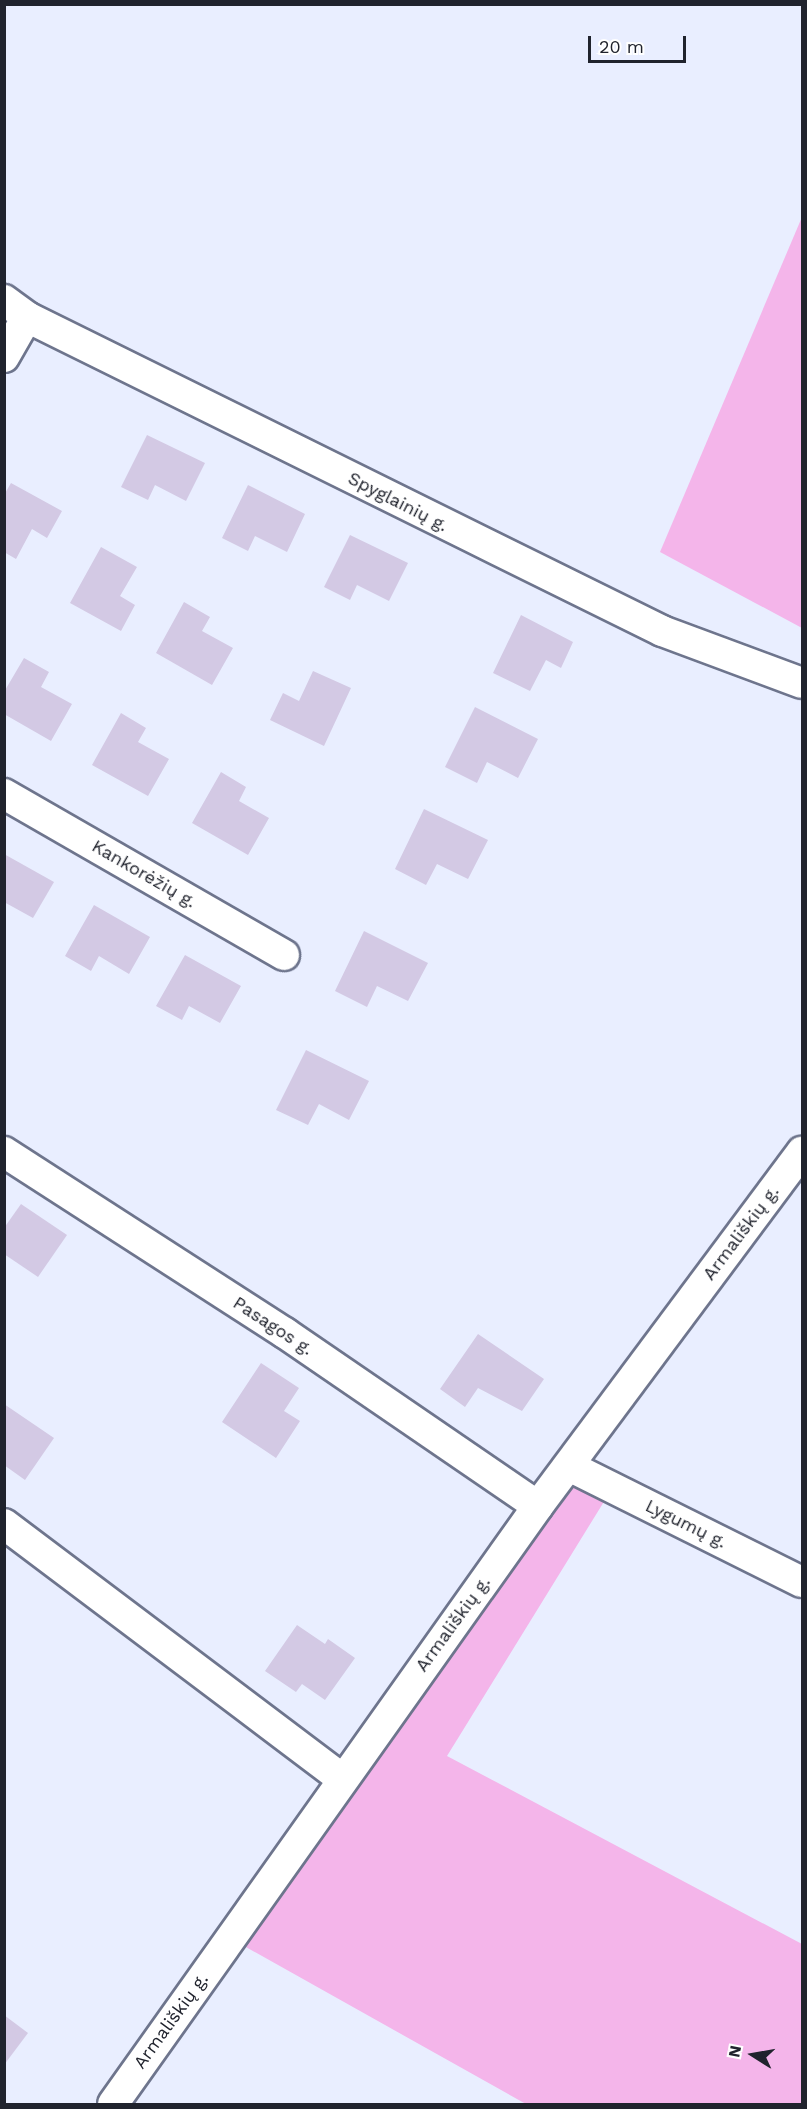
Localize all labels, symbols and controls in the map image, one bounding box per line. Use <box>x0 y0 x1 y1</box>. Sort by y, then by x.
scale bar <box>591 24 688 62</box>
text: 20 m <box>599 36 644 57</box>
street label: Spyglainių g. <box>344 468 452 536</box>
street label: Kankorėžių g. <box>88 835 200 913</box>
street label: Armališkių g. <box>698 1181 784 1285</box>
street label: Pasagos g. <box>229 1292 317 1360</box>
street label: Lygumų g. <box>642 1495 730 1553</box>
street label: Armališkių g. <box>411 1572 495 1676</box>
street label: Armališkių g. <box>129 1969 213 2073</box>
north arrow <box>723 2025 783 2085</box>
text: N <box>724 2044 745 2059</box>

